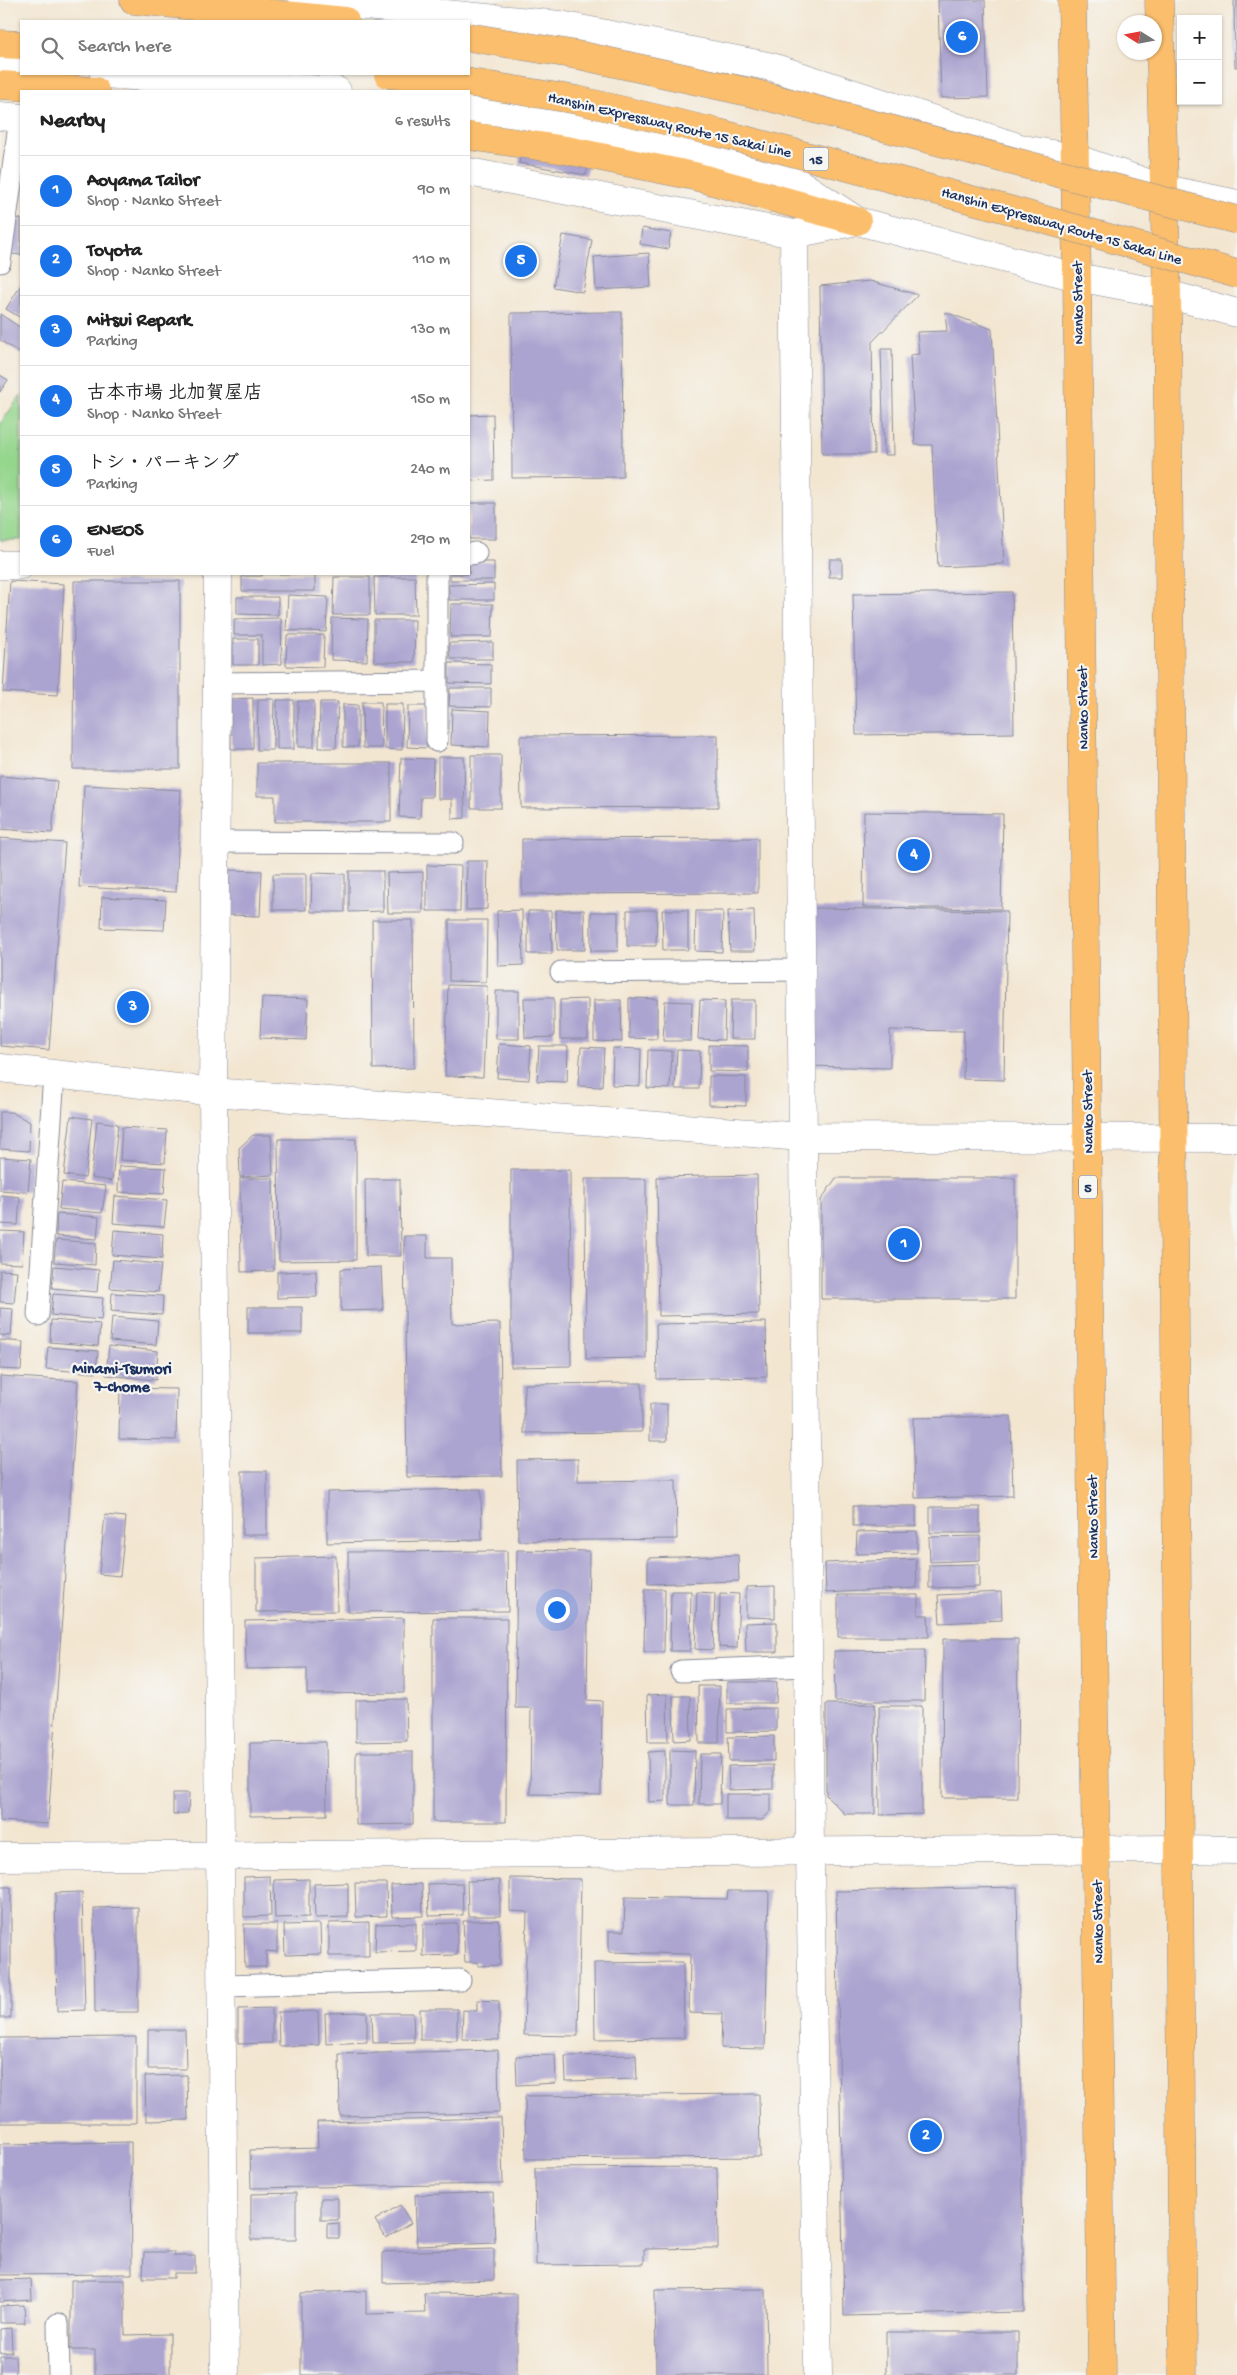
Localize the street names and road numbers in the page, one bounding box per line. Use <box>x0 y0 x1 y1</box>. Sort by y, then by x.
street label: Hanshin Expressway Route 15 Sakai Line <box>546 89 793 163</box>
road number: 15 <box>804 148 828 170</box>
street label: Hanshin Expressway Route 15 Sakai Line <box>939 184 1184 270</box>
street label: Nanko Street <box>1069 259 1089 345</box>
street label: Nanko Street <box>1074 664 1094 750</box>
street label: Nanko Street <box>1079 1068 1099 1154</box>
road number: 5 <box>1079 1176 1097 1198</box>
street label: Nanko Street <box>1084 1473 1104 1559</box>
street label: Nanko Street <box>1089 1878 1109 1964</box>

